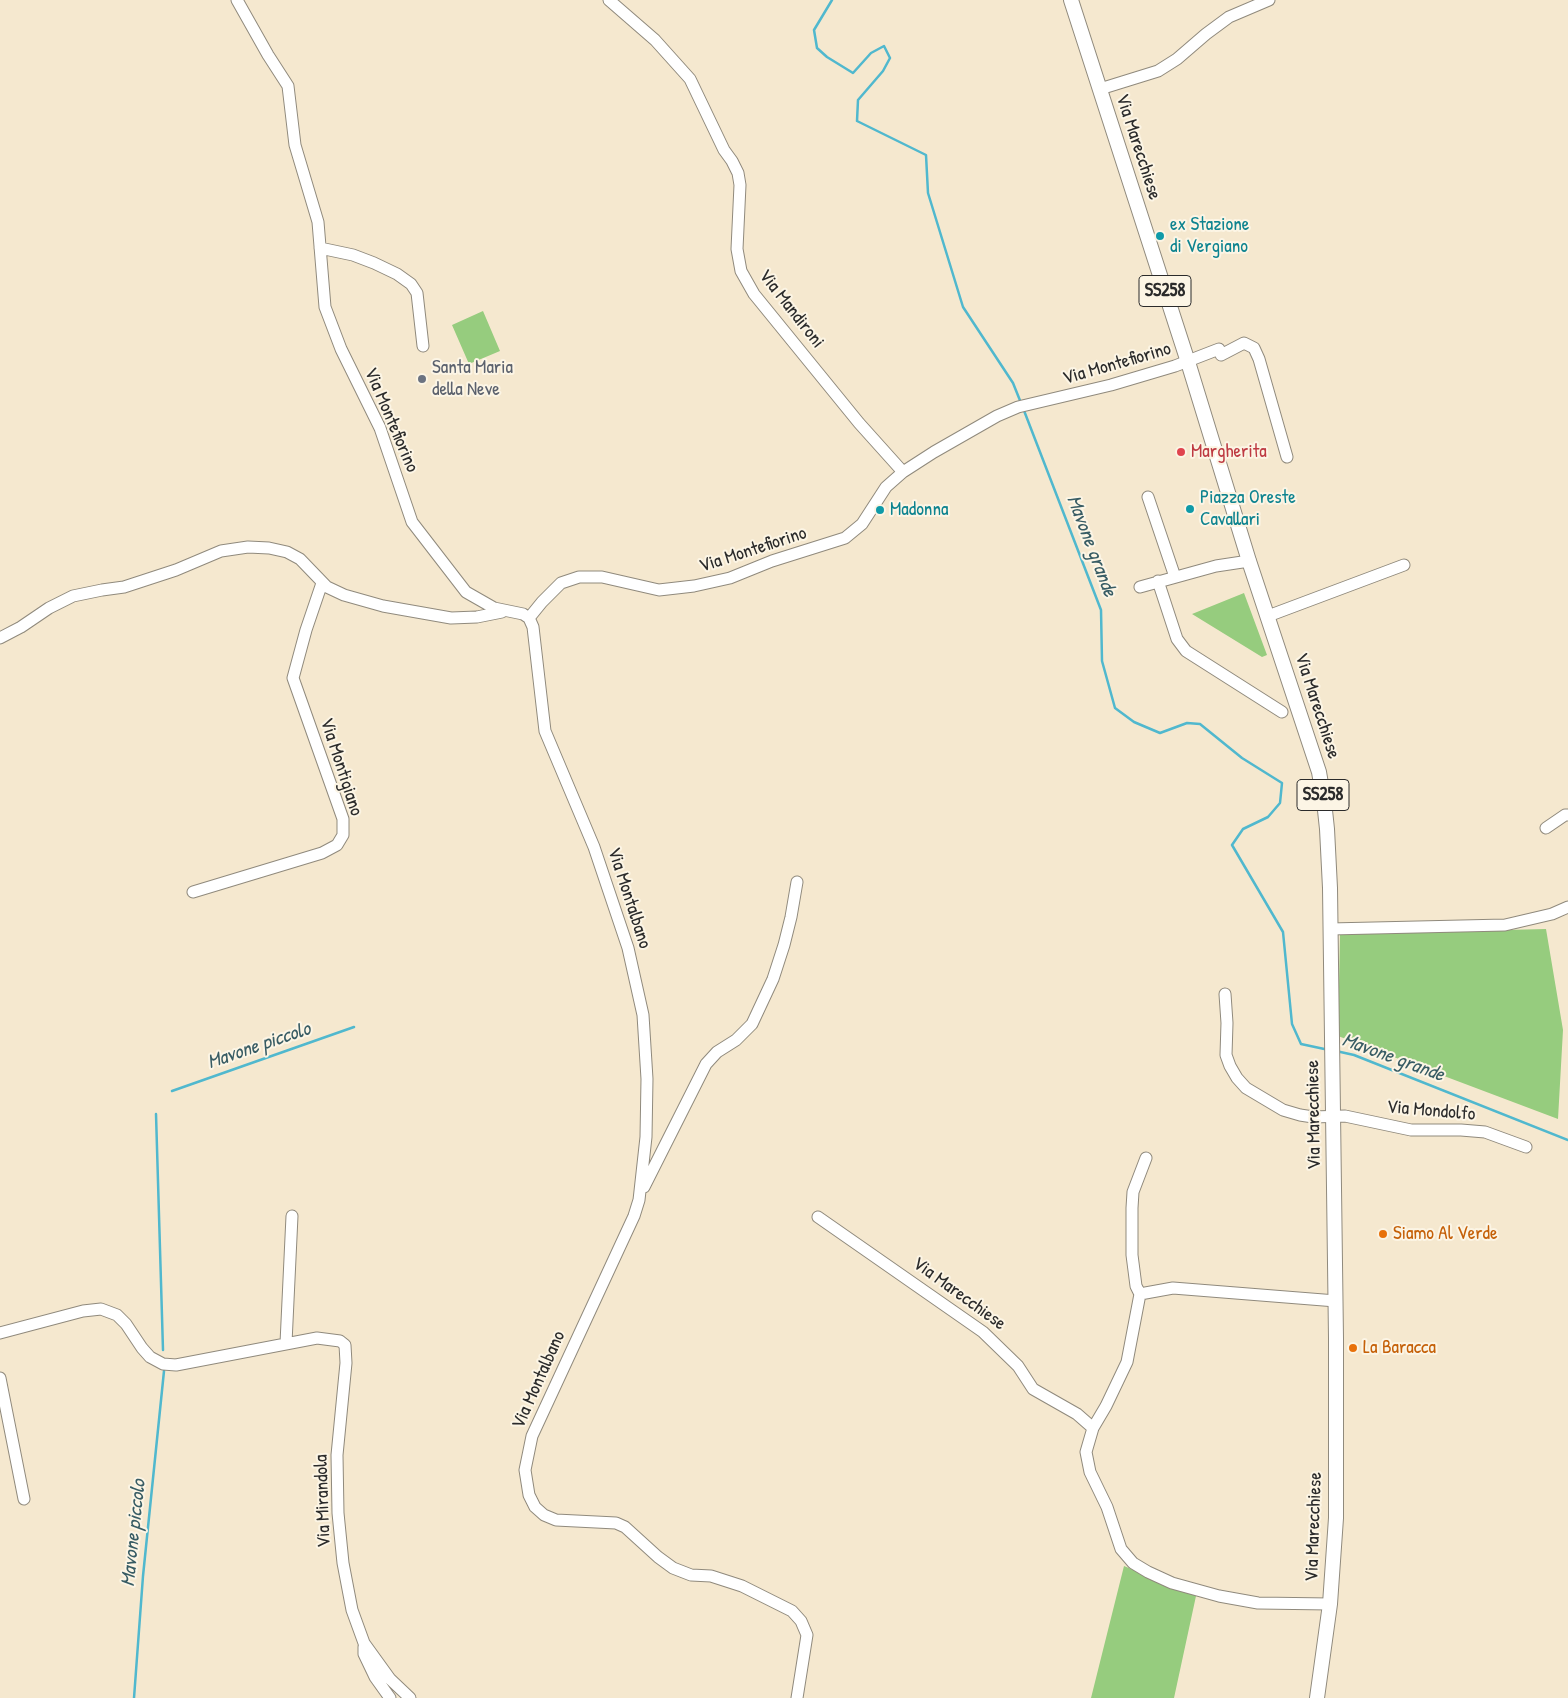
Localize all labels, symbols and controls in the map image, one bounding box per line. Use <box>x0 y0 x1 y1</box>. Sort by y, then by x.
street label: Via Marecchiese <box>1110 91 1166 203</box>
place label: ex Stazione di Vergiano <box>1170 214 1249 258</box>
marker: ex Stazione di Vergiano <box>1154 230 1166 242</box>
street label: Via Mandironi <box>753 265 829 353</box>
road number: SS258 <box>1139 276 1191 306</box>
street label: Via Montefiorino <box>1060 338 1174 390</box>
place label: Santa Maria della Neve <box>432 357 513 401</box>
street label: Via Montefiorino <box>359 364 423 476</box>
marker: Santa Maria della Neve <box>416 373 428 385</box>
place label: Margherita <box>1191 441 1267 463</box>
marker: Margherita <box>1175 446 1187 458</box>
place label: Piazza Oreste Cavallari <box>1200 487 1296 531</box>
water label: Mavone grande <box>1061 492 1121 600</box>
place label: Madonna <box>890 499 948 521</box>
marker: Piazza Oreste Cavallari <box>1184 503 1196 515</box>
marker: Madonna <box>874 504 886 516</box>
street label: Via Montefiorino <box>696 522 810 578</box>
street label: Via Marecchiese <box>1289 650 1345 762</box>
street label: Via Montigiano <box>314 715 368 819</box>
road number: SS258 <box>1297 780 1349 810</box>
street label: Via Montalbano <box>602 845 656 951</box>
water label: Mavone piccolo <box>204 1017 314 1075</box>
water label: Mavone grande <box>1339 1028 1447 1088</box>
street label: Via Marecchiese <box>1302 1060 1326 1170</box>
street label: Via Mondolfo <box>1386 1096 1476 1126</box>
place label: Siamo Al Verde <box>1393 1223 1498 1245</box>
marker: Siamo Al Verde <box>1377 1228 1389 1240</box>
street label: Via Marecchiese <box>908 1253 1010 1335</box>
street label: Via Montalbano <box>507 1327 571 1433</box>
place label: La Baracca <box>1363 1337 1436 1359</box>
marker: La Baracca <box>1347 1342 1359 1354</box>
street label: Via Mirandola <box>310 1454 336 1548</box>
street label: Via Marecchiese <box>1301 1472 1327 1582</box>
water label: Mavone piccolo <box>116 1478 152 1588</box>

